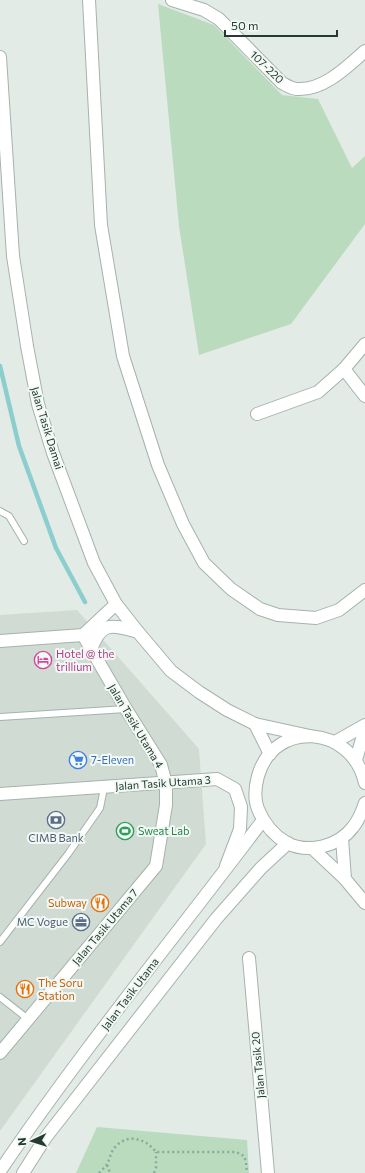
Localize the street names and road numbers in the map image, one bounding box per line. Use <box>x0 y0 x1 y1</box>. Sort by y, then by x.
street label: 107-220 <box>248 48 287 86</box>
street label: Jalan Tasik Damai <box>28 385 66 471</box>
street label: Jalan Tasik Utama 4 <box>105 681 167 771</box>
street label: Jalan Tasik Utama 3 <box>115 773 211 793</box>
street label: Jalan Tasik Utama 7 <box>69 886 141 968</box>
street label: Jalan Tasik Utama <box>98 955 162 1033</box>
street label: Jalan Tasik 20 <box>248 1031 268 1099</box>

